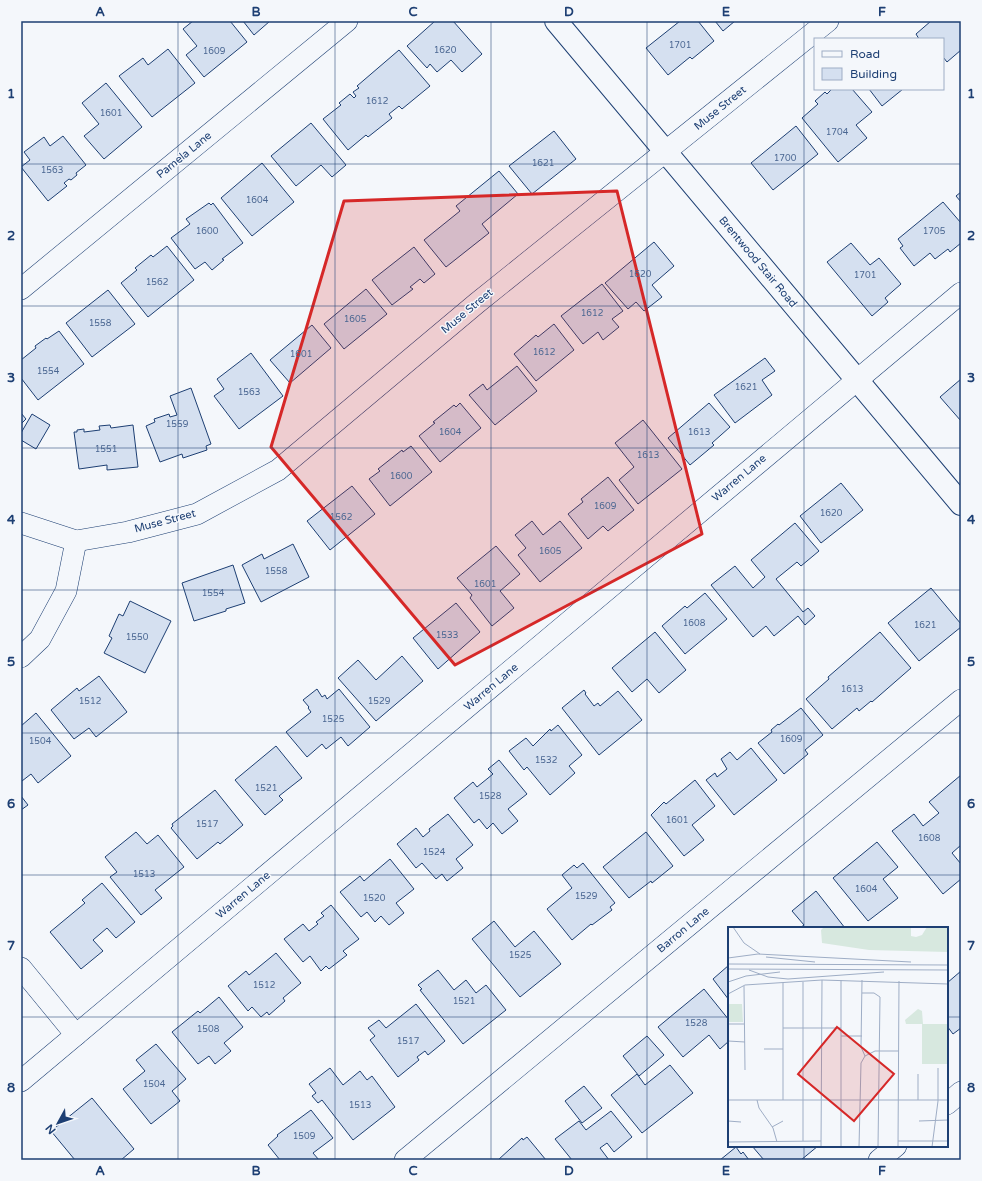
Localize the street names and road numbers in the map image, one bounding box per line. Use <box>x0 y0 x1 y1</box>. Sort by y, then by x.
street label: Muse Street <box>691 83 749 133</box>
street label: Pamela Lane <box>154 129 214 181</box>
street label: Brentwood Stair Road <box>716 214 800 310</box>
street label: Muse Street <box>439 286 495 336</box>
street label: Warren Lane <box>709 452 769 504</box>
street label: Muse Street <box>133 507 197 535</box>
street label: Warren Lane <box>461 661 521 713</box>
street label: Warren Lane <box>213 869 273 921</box>
street label: Barron Lane <box>654 905 712 955</box>

